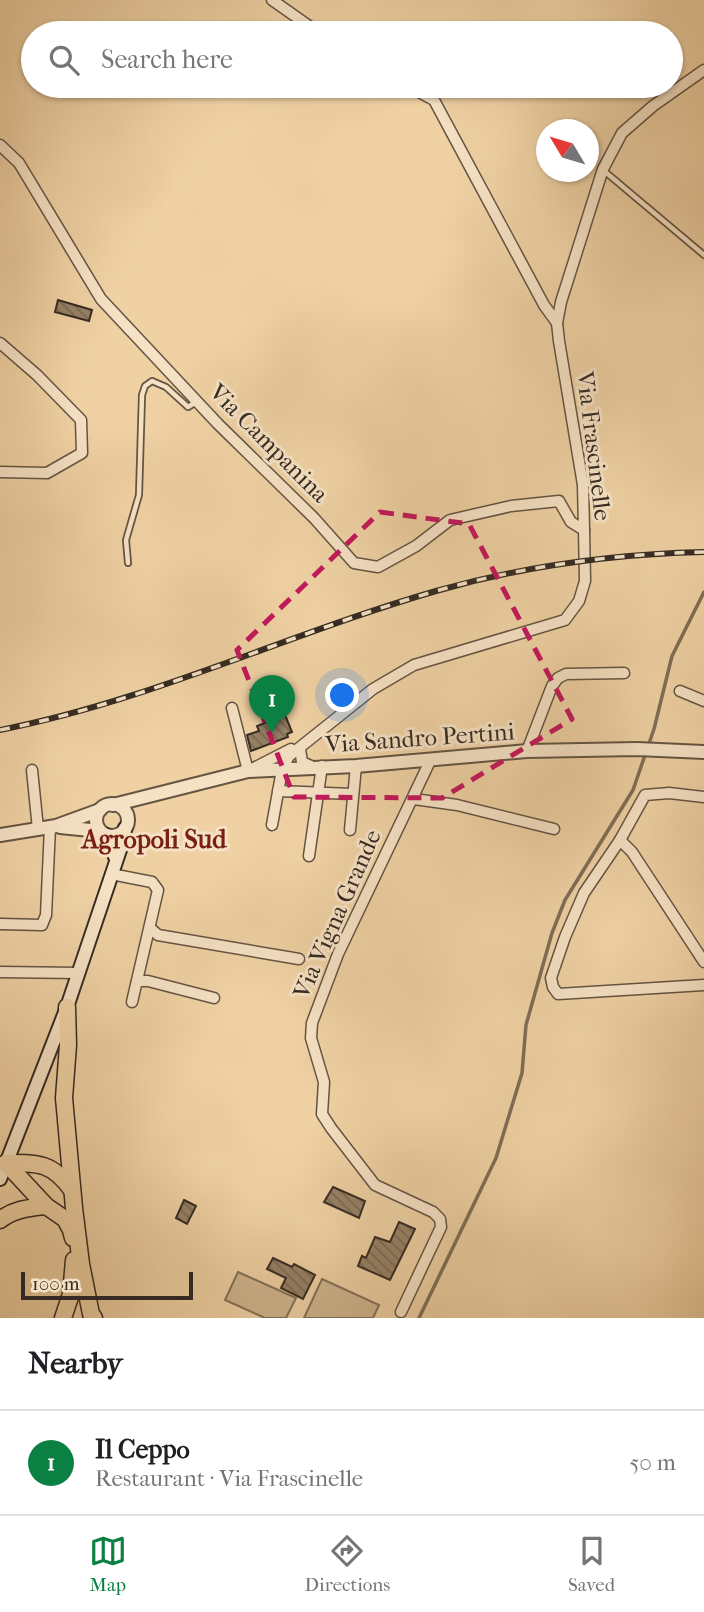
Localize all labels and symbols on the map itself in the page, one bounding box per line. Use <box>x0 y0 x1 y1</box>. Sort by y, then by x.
north arrow <box>536 119 599 182</box>
street label: Via Frascinelle <box>571 369 617 522</box>
street label: Via Campanina <box>203 377 335 509</box>
pin: 1 <box>249 675 295 733</box>
your location <box>325 678 359 712</box>
street label: Via Sandro Pertini <box>324 717 515 759</box>
district label: Agropoli Sud <box>80 824 227 855</box>
street label: Via Vigna Grande <box>287 825 387 1004</box>
scale bar <box>21 1269 192 1301</box>

